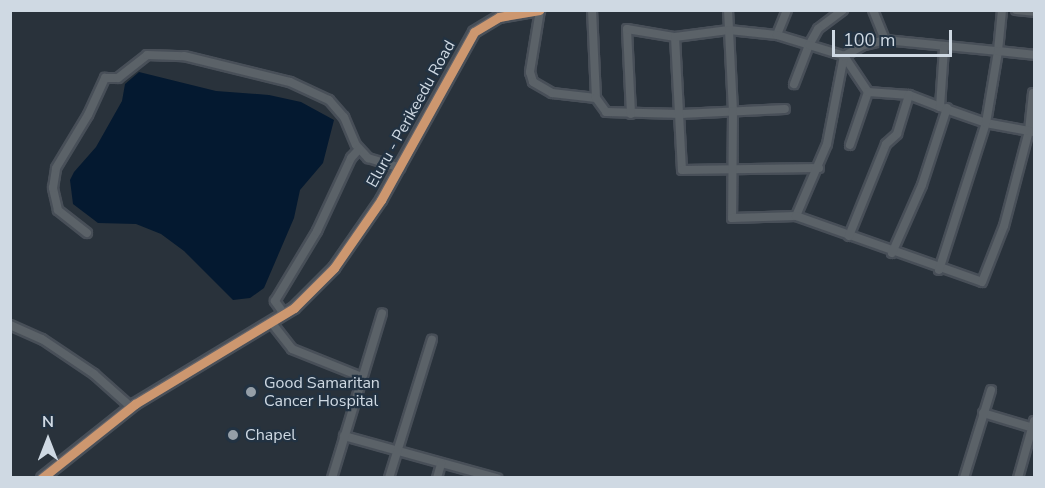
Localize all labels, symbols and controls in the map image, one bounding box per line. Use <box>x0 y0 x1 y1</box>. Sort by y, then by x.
scale bar <box>835 18 955 56</box>
text: 100 m <box>843 28 895 52</box>
street label: Eluru - Perikeedu Road <box>363 37 459 191</box>
place label: Good Samaritan Cancer Hospital <box>264 373 380 411</box>
marker: Good Samaritan Cancer Hospital <box>242 383 260 401</box>
north arrow <box>18 410 78 470</box>
text: N <box>42 411 54 433</box>
place label: Chapel <box>245 425 296 445</box>
marker: Chapel <box>226 428 240 442</box>

